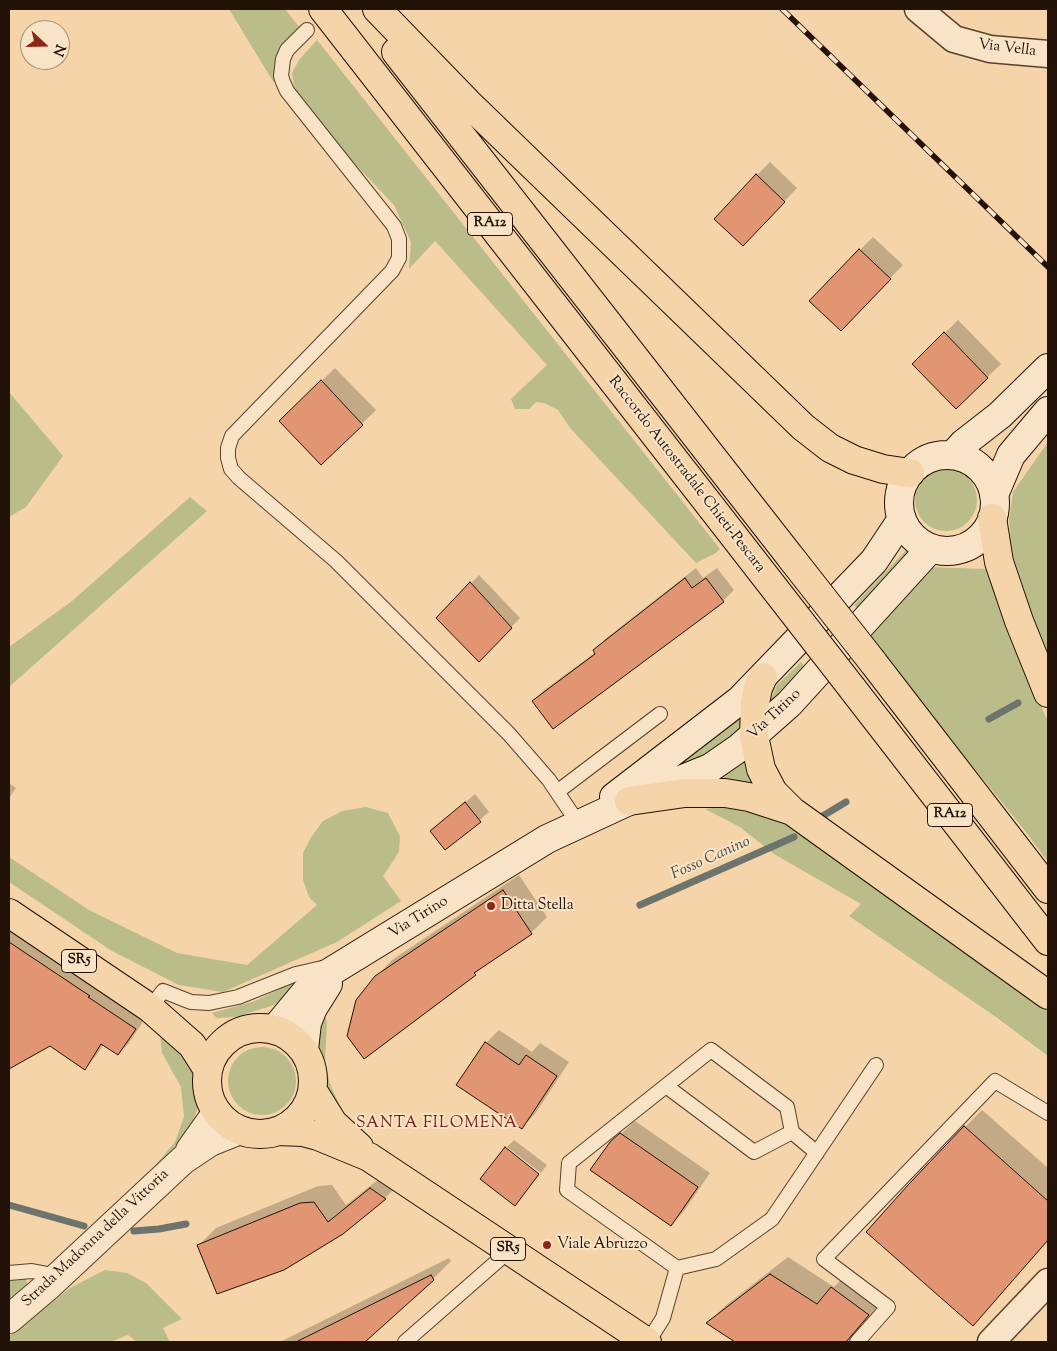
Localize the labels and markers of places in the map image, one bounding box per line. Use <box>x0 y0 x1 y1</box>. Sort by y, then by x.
place label: Ditta Stella <box>501 897 574 915</box>
marker: Ditta Stella <box>485 900 497 912</box>
place label: Viale Abruzzo <box>557 1236 648 1254</box>
marker: Viale Abruzzo <box>541 1239 553 1251</box>

